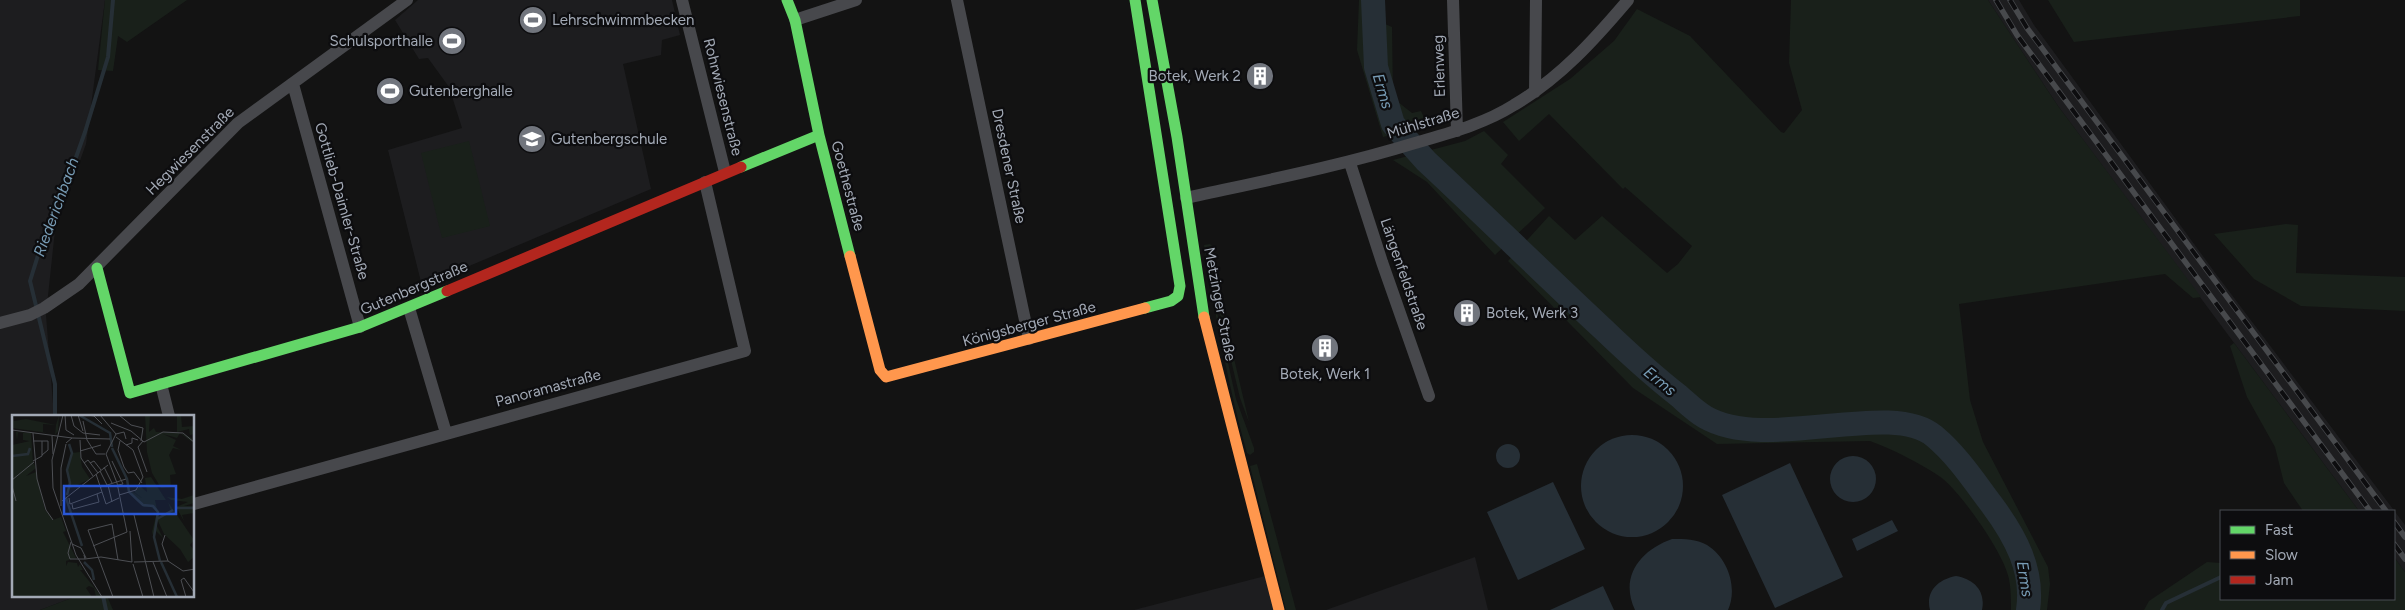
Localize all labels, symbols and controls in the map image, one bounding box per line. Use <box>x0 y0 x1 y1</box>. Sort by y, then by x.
sports icon: Lehrschwimmbecken <box>518 5 548 35</box>
place label: Lehrschwimmbecken <box>552 11 694 29</box>
sports icon: Schulsporthalle <box>437 26 467 56</box>
place label: Schulsporthalle <box>330 32 433 50</box>
street label: Erlenweg <box>1429 35 1449 97</box>
street label: Rohrwiesenstraße <box>700 36 746 158</box>
building icon: Botek, Werk 2 <box>1245 61 1275 91</box>
place label: Botek, Werk 2 <box>1149 67 1241 85</box>
water label: Erms <box>1369 71 1397 111</box>
sports icon: Gutenberghalle <box>375 76 405 106</box>
place label: Gutenberghalle <box>409 82 513 100</box>
street label: Hegwiesenstraße <box>142 103 238 199</box>
street label: Mühlstraße <box>1385 103 1461 143</box>
street label: Dresdener Straße <box>988 107 1030 225</box>
street label: Gottlieb-Daimler-Straße <box>311 120 373 282</box>
school or university icon: Gutenbergschule <box>517 124 547 154</box>
place label: Gutenbergschule <box>551 130 667 148</box>
street label: Goethestraße <box>827 139 869 233</box>
water label: Riederichbach <box>29 155 83 259</box>
street label: Längenfeldstraße <box>1376 216 1432 332</box>
street label: Metzinger Straße <box>1200 245 1240 363</box>
street label: Gutenbergstraße <box>358 257 470 319</box>
street label: Königsberger Straße <box>960 298 1098 350</box>
building icon: Botek, Werk 3 <box>1452 298 1482 328</box>
place label: Botek, Werk 3 <box>1486 304 1578 322</box>
building icon: Botek, Werk 1 <box>1310 333 1340 363</box>
water label: Erms <box>1640 362 1680 400</box>
street label: Panoramastraße <box>493 365 603 411</box>
place label: Botek, Werk 1 <box>1280 365 1370 383</box>
inset map <box>12 415 195 598</box>
legend <box>2220 510 2395 600</box>
text: Fast <box>2265 521 2294 539</box>
text: Slow <box>2265 546 2298 564</box>
water label: Erms <box>2013 560 2037 599</box>
text: Jam <box>2265 571 2293 589</box>

